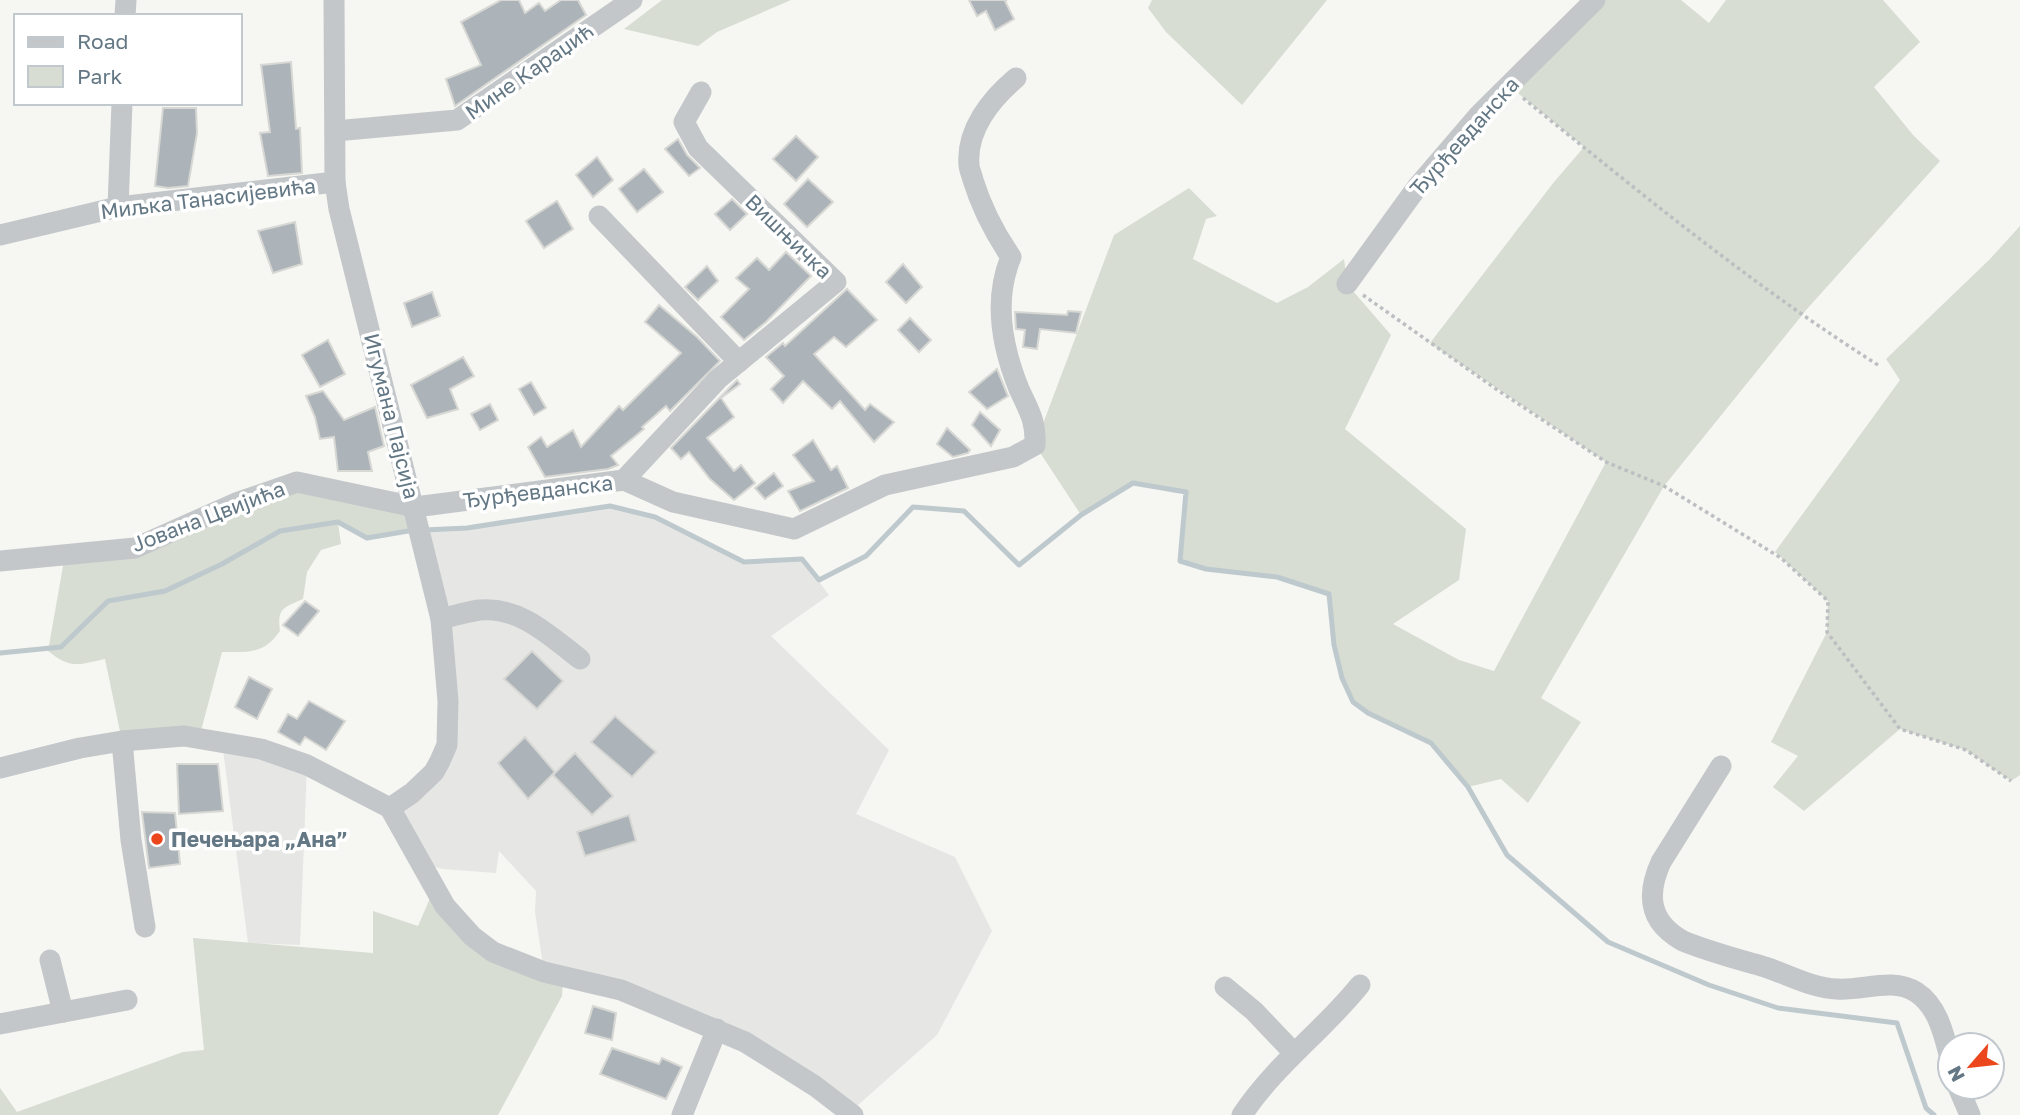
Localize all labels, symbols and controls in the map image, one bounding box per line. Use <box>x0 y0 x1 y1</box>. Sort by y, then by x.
legend <box>14 14 242 105</box>
street label: Мине Караџић <box>460 17 598 125</box>
text: Road <box>77 28 128 54</box>
text: Park <box>77 63 123 89</box>
street label: Ђурђевданска <box>1404 71 1524 201</box>
street label: Миљка Танасијевића <box>99 172 317 224</box>
street label: Вишњичка <box>740 188 838 284</box>
street label: Игумана Пајсија <box>359 331 425 501</box>
street label: Ђурђевданска <box>462 469 614 513</box>
street label: Јована Цвијића <box>128 475 288 557</box>
place label: Печењара „Ана” <box>171 826 348 852</box>
marker: Печењара „Ана” <box>149 831 165 847</box>
north arrow <box>1936 1031 2006 1101</box>
text: N <box>1942 1062 1969 1086</box>

